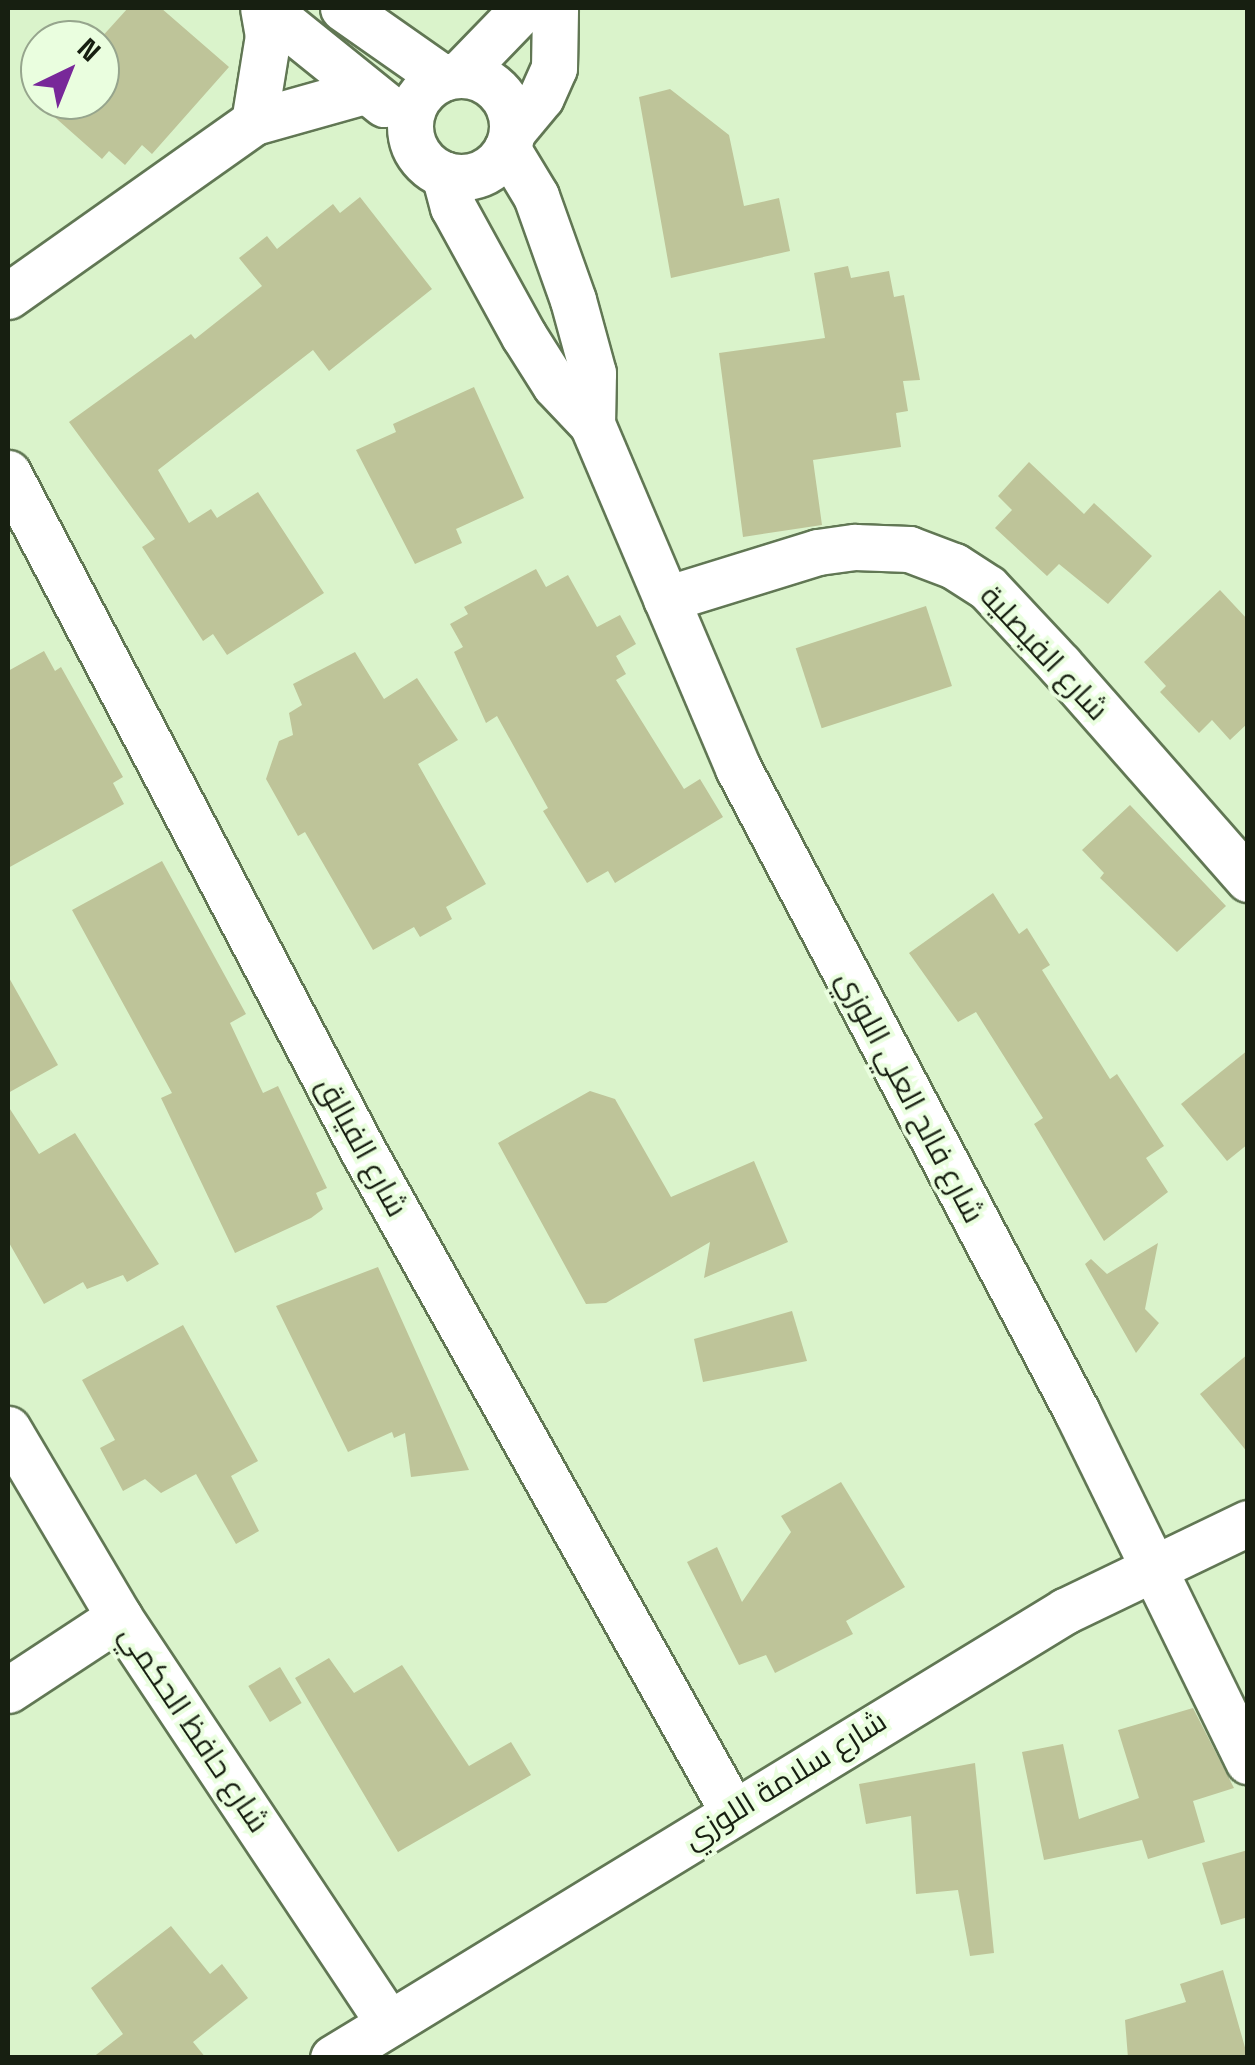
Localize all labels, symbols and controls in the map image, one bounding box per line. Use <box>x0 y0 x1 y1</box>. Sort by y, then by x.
north arrow <box>20 20 120 120</box>
text: N <box>70 30 108 69</box>
street label: شارع الفيصلية <box>972 578 1116 728</box>
street label: شارع فالح العلي اللوزي <box>828 965 992 1229</box>
street label: شارع الفيالق <box>309 1071 415 1223</box>
street label: شارع حافظ الحكمي <box>111 1619 277 1839</box>
street label: شارع سلامة اللوزي <box>677 1703 893 1857</box>

